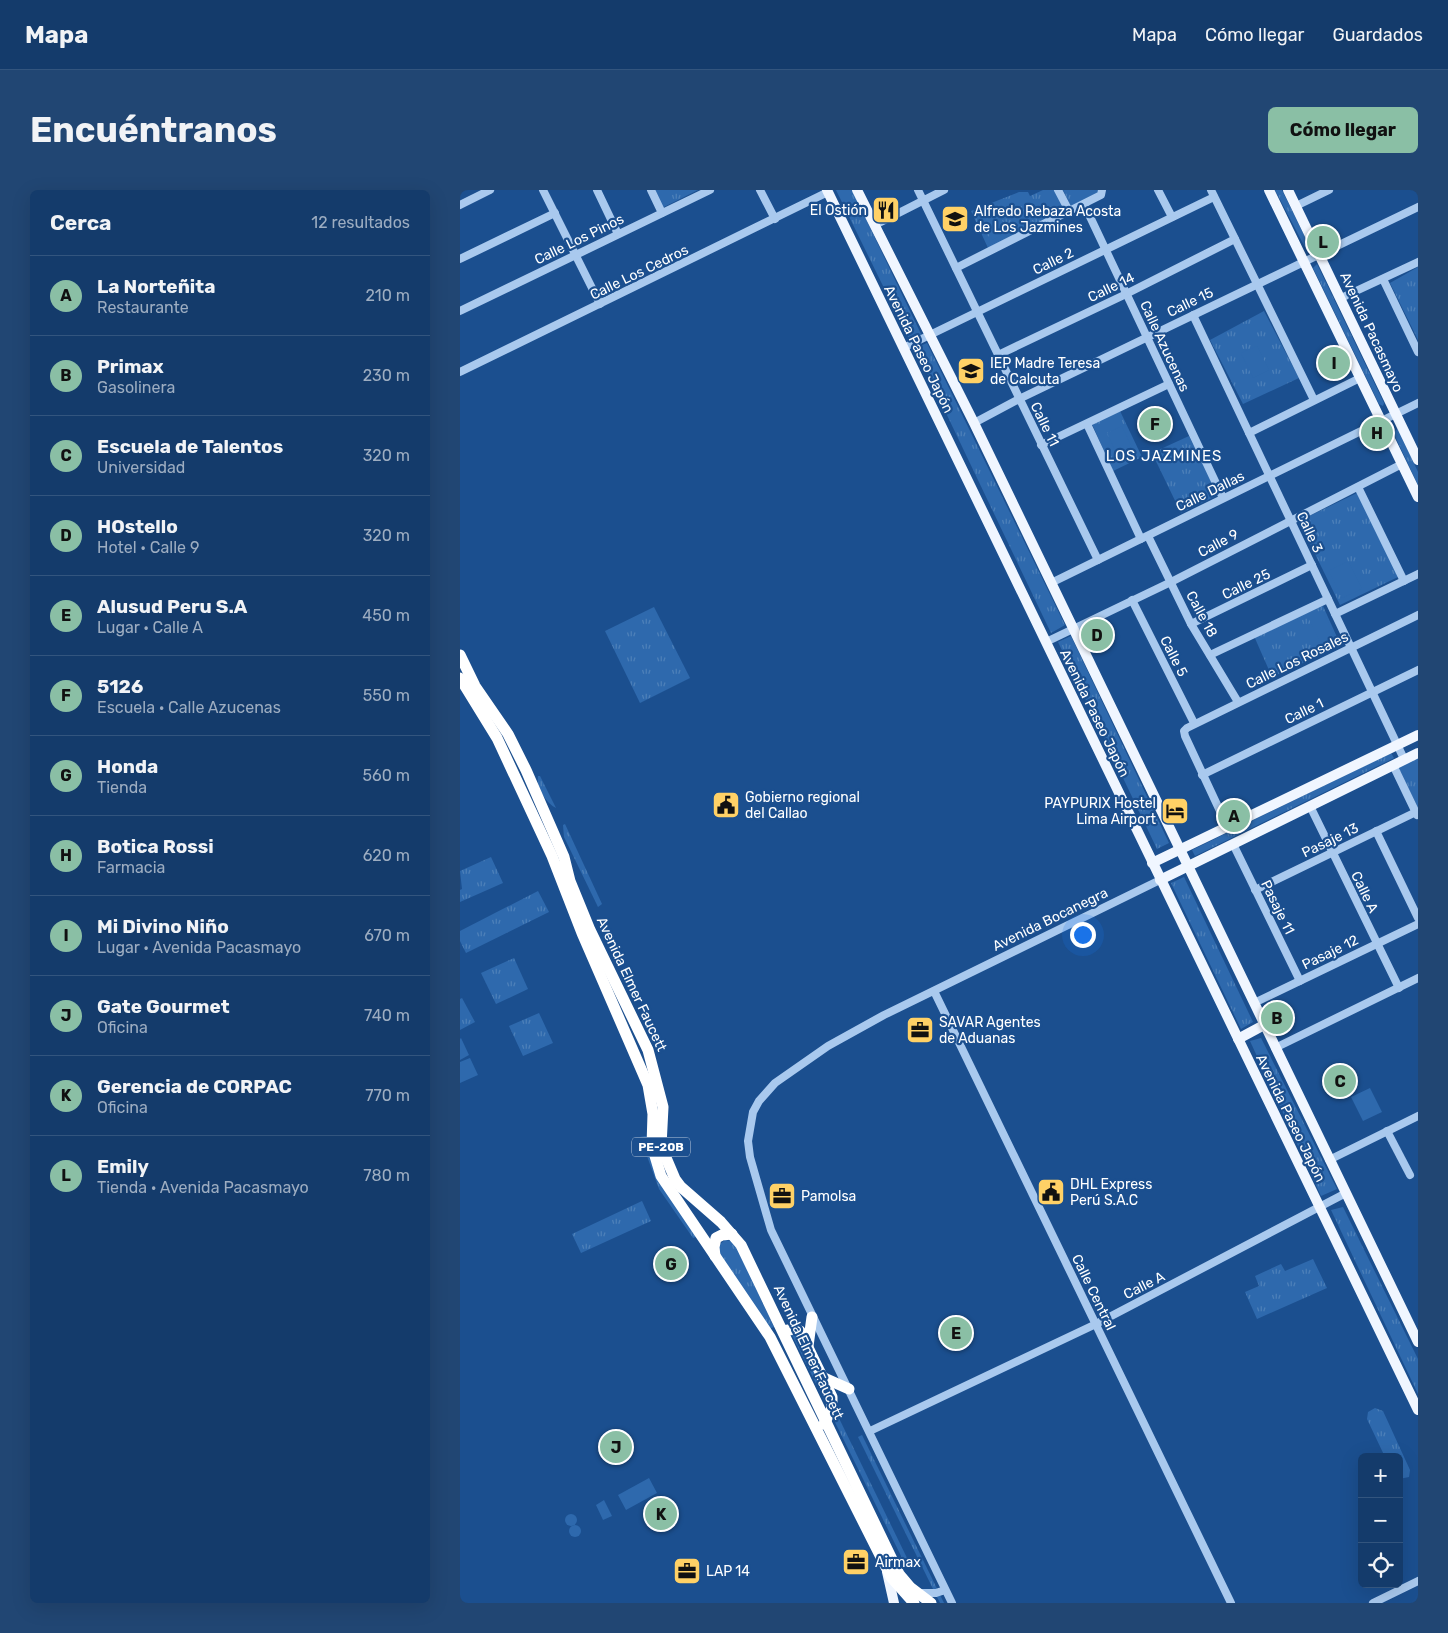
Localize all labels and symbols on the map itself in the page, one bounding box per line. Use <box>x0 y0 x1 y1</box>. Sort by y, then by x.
restaurant icon: El Ostión <box>871 195 901 225</box>
place label: El Ostión <box>810 202 867 219</box>
place label: Alfredo Rebaza Acosta de Los Jazmines <box>974 203 1121 236</box>
school or university icon: Alfredo Rebaza Acosta de Los Jazmines <box>940 204 970 234</box>
street label: Calle Los Pinos <box>532 210 627 268</box>
pin: L <box>1307 223 1339 261</box>
street label: Calle Los Cedros <box>587 241 691 304</box>
street label: Calle 2 <box>1030 244 1076 279</box>
street label: Calle 14 <box>1085 269 1138 306</box>
street label: Avenida Pacasmayo <box>1336 270 1407 395</box>
street label: Avenida Paseo Japón <box>880 283 957 416</box>
street label: Calle 15 <box>1164 284 1216 321</box>
street label: Calle Azucenas <box>1136 298 1193 394</box>
pin: I <box>1318 344 1350 382</box>
place label: IEP Madre Teresa de Calcuta <box>990 355 1100 388</box>
school or university icon: IEP Madre Teresa de Calcuta <box>956 356 986 386</box>
street label: Calle 11 <box>1027 399 1063 449</box>
pin: F <box>1139 405 1171 443</box>
pin: H <box>1361 414 1393 452</box>
district label: LOS JAZMINES <box>1106 447 1222 465</box>
street label: Calle Dallas <box>1173 468 1247 515</box>
street label: Calle 3 <box>1293 509 1326 556</box>
street label: Calle 9 <box>1195 526 1241 561</box>
street label: Calle 25 <box>1219 565 1273 603</box>
street label: Calle 18 <box>1182 588 1221 640</box>
pin: D <box>1081 616 1113 654</box>
street label: Calle Los Rosales <box>1243 628 1351 693</box>
street label: Calle 5 <box>1156 633 1191 679</box>
street label: Avenida Paseo Japón <box>1056 647 1133 780</box>
street label: Calle 1 <box>1282 695 1326 728</box>
place label: Gobierno regional del Callao <box>745 789 860 822</box>
public building icon: Gobierno regional del Callao <box>711 790 741 820</box>
place label: PAYPURIX Hostel Lima Airport <box>1044 795 1157 828</box>
hotel icon: PAYPURIX Hostel Lima Airport <box>1160 796 1190 826</box>
pin: A <box>1218 797 1250 835</box>
street label: Pasaje 13 <box>1299 819 1361 861</box>
street label: Calle A <box>1347 869 1382 916</box>
street label: Pasaje 11 <box>1257 877 1298 937</box>
street label: Avenida Bocanegra <box>990 884 1111 955</box>
street label: Avenida Elmer Faucett <box>593 914 670 1055</box>
your location <box>1070 922 1096 948</box>
street label: Pasaje 12 <box>1299 932 1361 973</box>
pin: B <box>1261 999 1293 1037</box>
place label: SAVAR Agentes de Aduanas <box>939 1014 1041 1047</box>
office icon: SAVAR Agentes de Aduanas <box>905 1015 935 1045</box>
street label: Avenida Paseo Japón <box>1252 1052 1329 1185</box>
pin: C <box>1324 1062 1356 1100</box>
road number: PE-20B <box>632 1138 690 1156</box>
place label: DHL Express Perú S.A.C <box>1070 1176 1152 1209</box>
public building icon: DHL Express Perú S.A.C <box>1036 1177 1066 1207</box>
office icon: Pamolsa <box>767 1181 797 1211</box>
place label: Pamolsa <box>801 1188 856 1205</box>
pin: G <box>655 1245 687 1283</box>
street label: Calle Central <box>1068 1251 1119 1333</box>
street label: Calle A <box>1121 1268 1168 1303</box>
street label: Avenida Elmer Faucett <box>770 1282 847 1423</box>
pin: E <box>940 1314 972 1352</box>
pin: J <box>600 1428 632 1466</box>
pin: K <box>645 1495 677 1533</box>
office icon: Airmax <box>841 1547 871 1577</box>
place label: Airmax <box>875 1554 921 1571</box>
office icon: LAP 14 <box>672 1556 702 1586</box>
place label: LAP 14 <box>706 1563 750 1580</box>

